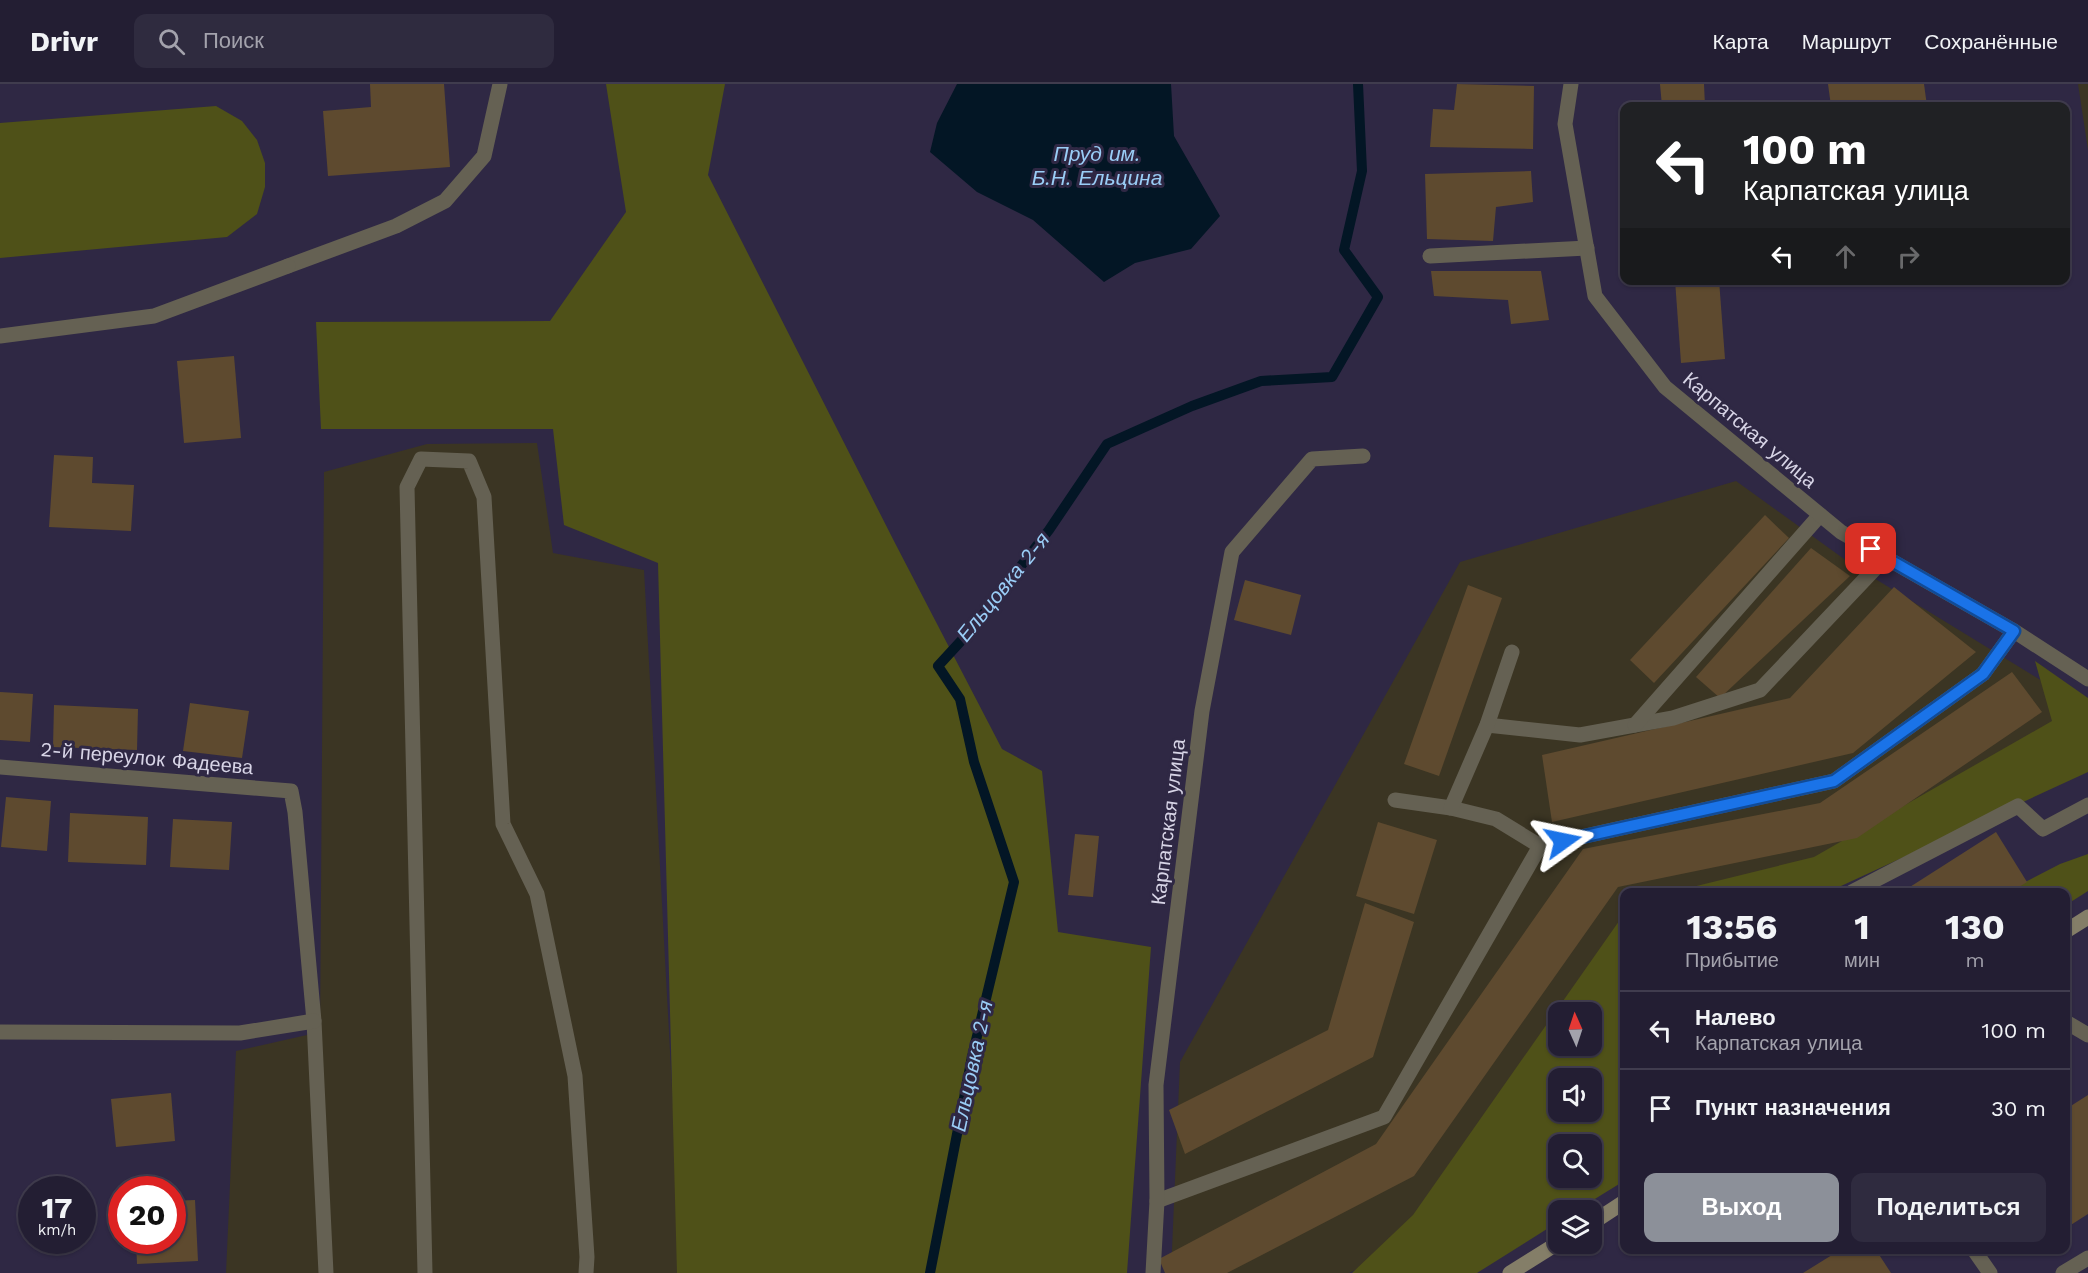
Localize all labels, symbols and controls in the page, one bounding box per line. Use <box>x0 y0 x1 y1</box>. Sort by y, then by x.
search box <box>134 14 554 68</box>
text: Drivr <box>30 25 98 58</box>
icon: search <box>155 25 188 58</box>
text: Поиск <box>203 28 264 53</box>
text: Карта <box>1713 29 1769 54</box>
text: Маршрут <box>1802 29 1891 54</box>
text: Сохранённые <box>1924 29 2058 54</box>
text: 100 m <box>1743 125 1867 174</box>
icon: left <box>1644 126 1722 204</box>
water label: Пруд им. Б.Н. Ельцина <box>1032 141 1162 190</box>
text: Карпатская улица <box>1743 175 1969 207</box>
icon: left <box>1766 240 1799 273</box>
icon: ahead <box>1829 240 1862 273</box>
icon: right <box>1892 240 1925 273</box>
street label: Карпатская улица <box>1678 367 1822 494</box>
pin <box>1845 523 1896 574</box>
water label: Ельцовка 2-я <box>951 527 1054 646</box>
icon: arrive <box>1854 532 1887 565</box>
street label: 2-й переулок Фадеева <box>40 737 255 779</box>
street label: Карпатская улица <box>1146 737 1190 906</box>
position arrow <box>1531 809 1595 873</box>
text: 13:56 <box>1687 906 1777 948</box>
text: 1 <box>1854 906 1870 948</box>
text: 130 <box>1945 906 2005 948</box>
text: Прибытие <box>1685 948 1779 972</box>
text: мин <box>1844 948 1880 972</box>
text: m <box>1965 948 1985 972</box>
water label: Ельцовка 2-я <box>945 998 998 1134</box>
north arrow <box>1548 1002 1602 1056</box>
map controls <box>1548 1002 1602 1254</box>
text: Налево <box>1695 1005 1776 1030</box>
icon: left <box>1644 1014 1677 1047</box>
text: 100 m <box>1982 1018 2046 1043</box>
text: Карпатская улица <box>1695 1031 1862 1055</box>
button: sound <box>1548 1068 1602 1122</box>
icon: arrive <box>1644 1092 1677 1125</box>
text: Пункт назначения <box>1695 1095 1891 1120</box>
text: 30 m <box>1991 1096 2046 1121</box>
button: search <box>1548 1134 1602 1188</box>
button: Выход <box>1644 1173 1839 1242</box>
button: Поделиться <box>1851 1173 2046 1242</box>
speed limit sign: 20 <box>108 1176 186 1254</box>
text: 17 <box>41 1190 73 1225</box>
button: layers <box>1548 1200 1602 1254</box>
text: km/h <box>38 1221 76 1239</box>

